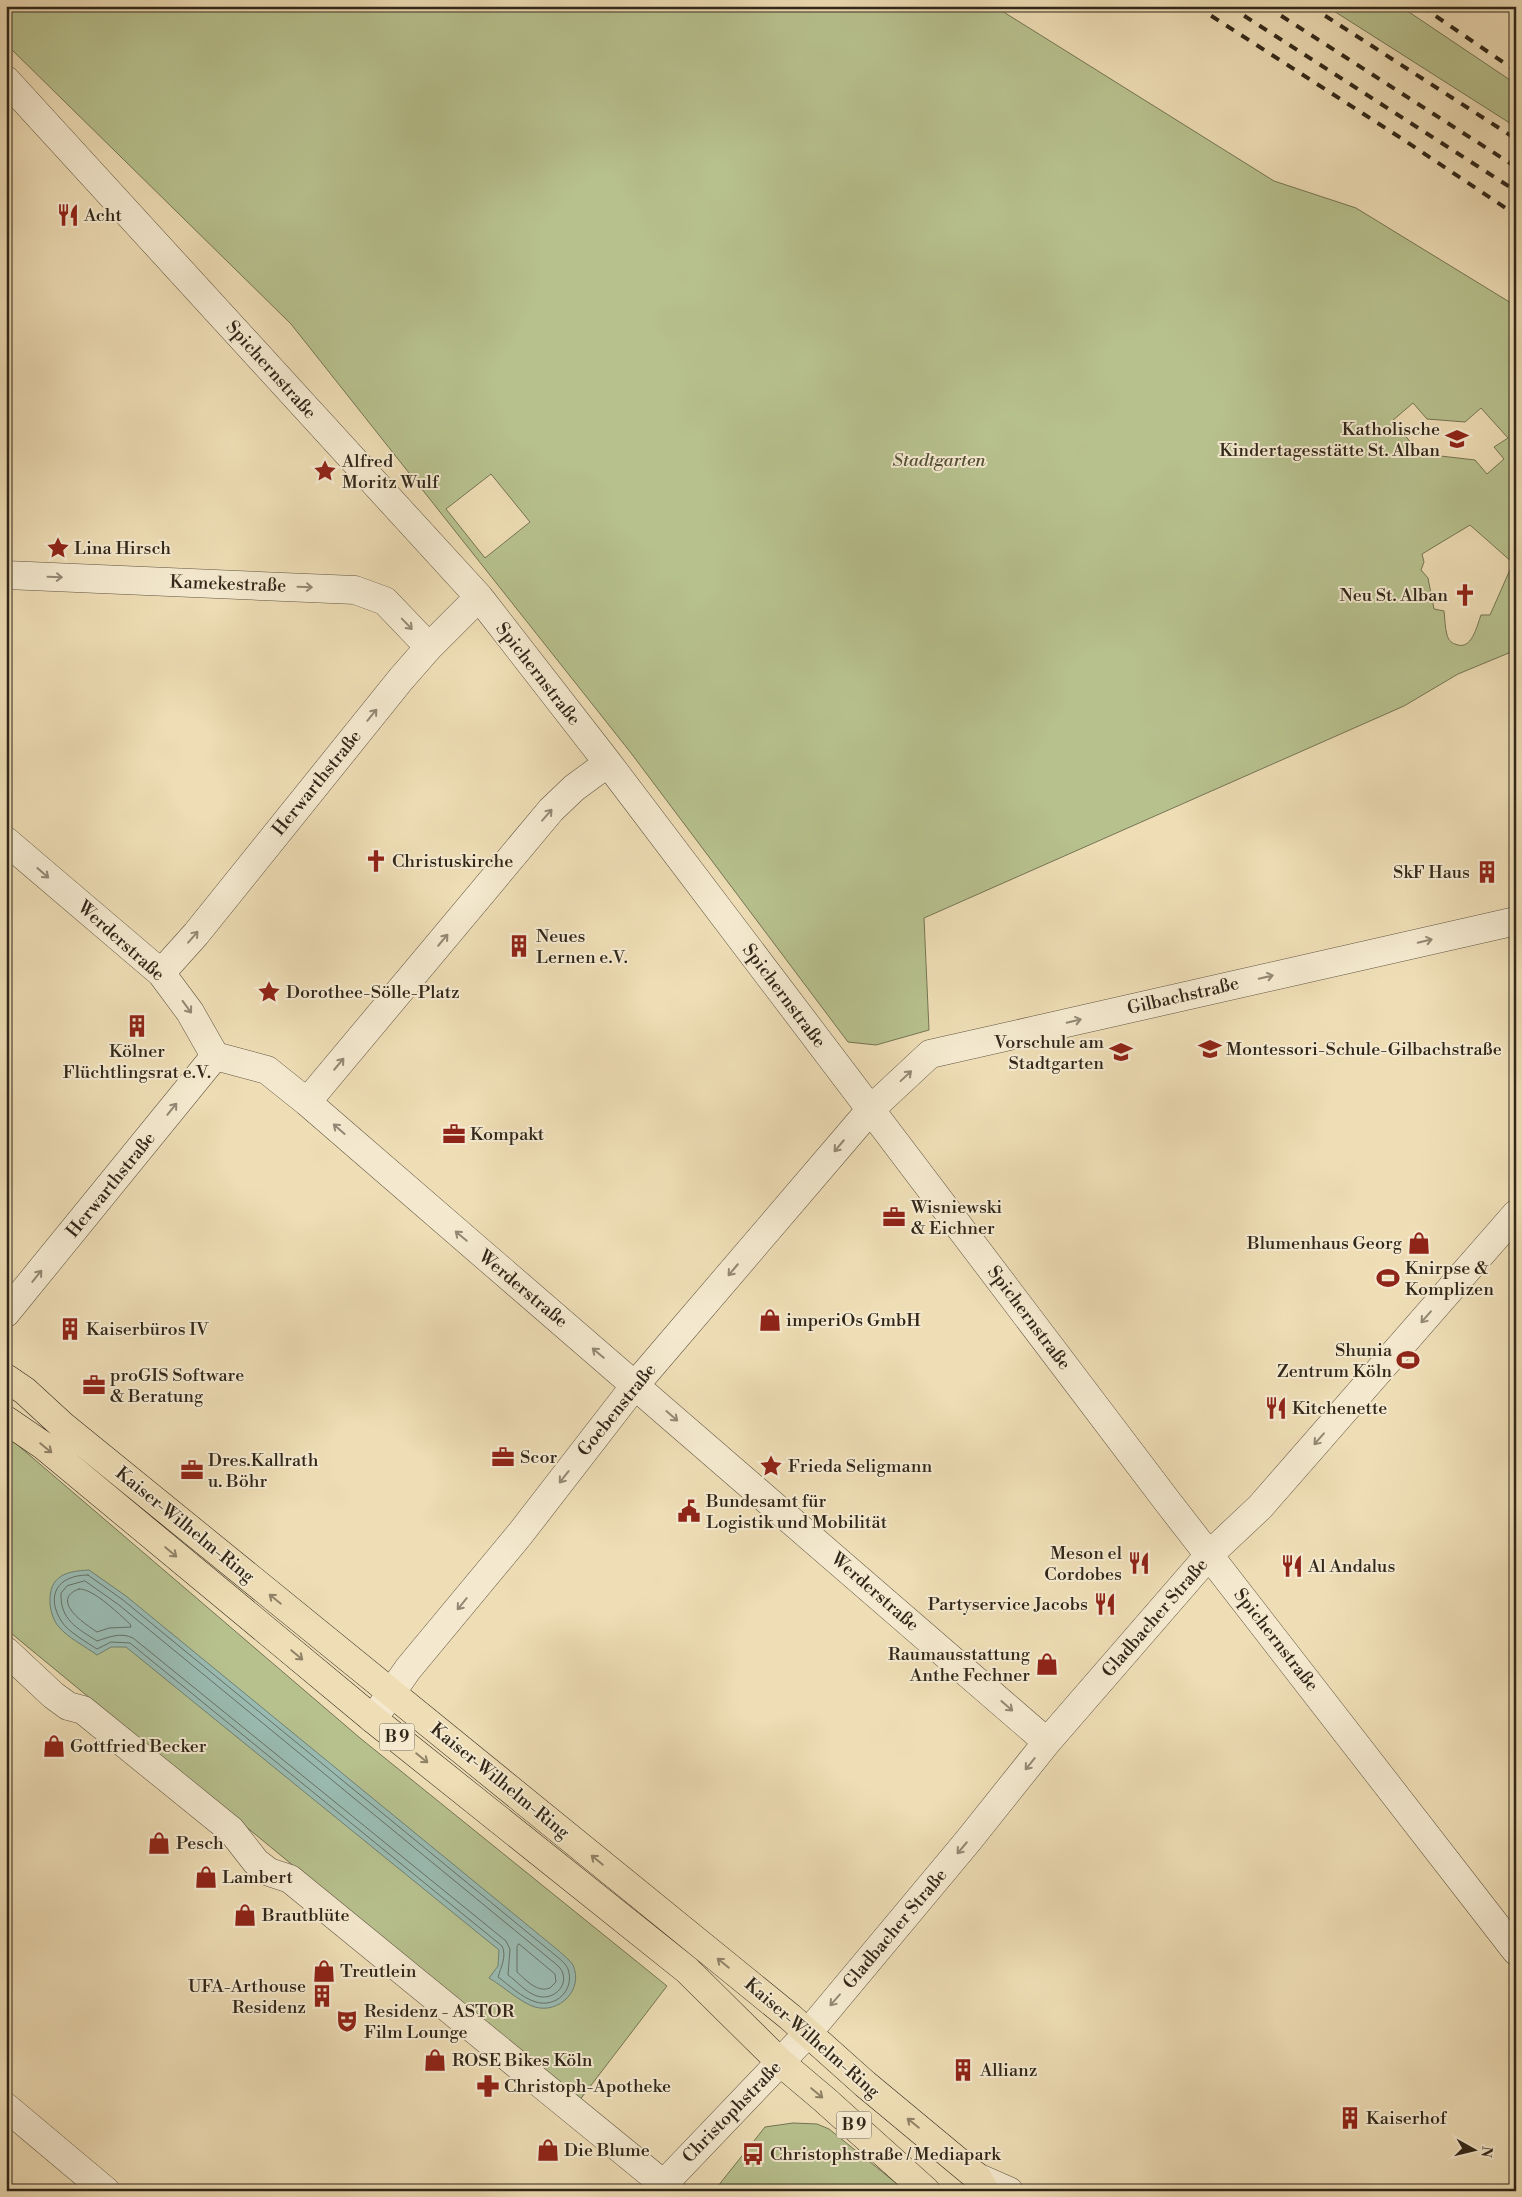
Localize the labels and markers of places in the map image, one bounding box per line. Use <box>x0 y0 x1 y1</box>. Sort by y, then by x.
restaurant icon: Acht <box>55 202 81 228</box>
place label: Acht <box>83 204 123 227</box>
place label: Katholische Kindertagesstätte St. Alban <box>1219 418 1440 462</box>
school or university icon: Katholische Kindertagesstätte St. Alban <box>1444 426 1470 452</box>
place label: Alfred Moritz Wulf <box>341 450 440 494</box>
place icon: Alfred Moritz Wulf <box>312 458 338 484</box>
place icon: Lina Hirsch <box>45 535 71 561</box>
place label: Lina Hirsch <box>74 537 171 560</box>
church icon: Neu St. Alban <box>1452 582 1478 608</box>
place label: Neu St. Alban <box>1340 584 1448 607</box>
church icon: Christuskirche <box>363 848 389 874</box>
place label: Christuskirche <box>392 850 513 873</box>
building icon: SkF Haus <box>1474 859 1500 885</box>
place label: SkF Haus <box>1393 861 1470 884</box>
place label: Neues Lernen e.V. <box>536 925 628 969</box>
building icon: Neues Lernen e.V. <box>506 933 532 959</box>
place icon: Dorothee-Sölle-Platz <box>256 979 282 1005</box>
place label: Dorothee-Sölle-Platz <box>286 981 460 1004</box>
building icon: Kölner Flüchtlingsrat e.V. <box>124 1013 150 1039</box>
place label: Vorschule am Stadtgarten <box>993 1031 1104 1075</box>
school or university icon: Montessori-Schule-Gilbachstraße <box>1197 1036 1223 1062</box>
place label: Montessori-Schule-Gilbachstraße <box>1226 1038 1502 1061</box>
school or university icon: Vorschule am Stadtgarten <box>1108 1039 1134 1065</box>
place label: Kölner Flüchtlingsrat e.V. <box>63 1040 211 1084</box>
office icon: Kompakt <box>441 1121 467 1147</box>
place label: Kompakt <box>470 1123 545 1146</box>
place label: Wisniewski & Eichner <box>910 1196 1002 1240</box>
office icon: Wisniewski & Eichner <box>881 1204 907 1230</box>
shop icon: Blumenhaus Georg <box>1406 1230 1432 1256</box>
place label: Blumenhaus Georg <box>1246 1232 1403 1255</box>
place label: Knirpse & Komplizen <box>1405 1257 1494 1301</box>
sports icon: Knirpse & Komplizen <box>1375 1265 1401 1291</box>
shop icon: imperiOs GmbH <box>757 1307 783 1333</box>
place label: imperiOs GmbH <box>786 1309 921 1332</box>
building icon: Kaiserbüros IV <box>57 1316 83 1342</box>
place label: Kaiserbüros IV <box>86 1318 209 1341</box>
place label: Shunia Zentrum Köln <box>1277 1339 1393 1383</box>
sports icon: Shunia Zentrum Köln <box>1395 1347 1421 1373</box>
place label: proGIS Software & Beratung <box>110 1364 244 1408</box>
office icon: proGIS Software & Beratung <box>81 1372 107 1398</box>
restaurant icon: Kitchenette <box>1263 1395 1289 1421</box>
place label: Kitchenette <box>1292 1397 1387 1420</box>
office icon: Scor <box>490 1444 516 1470</box>
place label: Scor <box>520 1446 558 1469</box>
place label: Dres.Kallrath u. Böhr <box>208 1449 319 1493</box>
place icon: Frieda Seligmann <box>758 1453 784 1479</box>
place label: Frieda Seligmann <box>788 1455 932 1478</box>
office icon: Dres.Kallrath u. Böhr <box>179 1457 205 1483</box>
place label: Bundesamt für Logistik und Mobilität <box>705 1490 888 1534</box>
public building icon: Bundesamt für Logistik und Mobilität <box>676 1498 702 1524</box>
place label: Meson el Cordobes <box>1044 1542 1123 1586</box>
restaurant icon: Meson el Cordobes <box>1126 1550 1152 1576</box>
restaurant icon: Al Andalus <box>1279 1553 1305 1579</box>
place label: Al Andalus <box>1307 1555 1395 1578</box>
restaurant icon: Partyservice Jacobs <box>1092 1591 1118 1617</box>
place label: Partyservice Jacobs <box>928 1593 1088 1616</box>
place label: Raumausstattung Anthe Fechner <box>888 1643 1031 1687</box>
shop icon: Raumausstattung Anthe Fechner <box>1034 1651 1060 1677</box>
shop icon: Gottfried Becker <box>41 1733 67 1759</box>
place label: Gottfried Becker <box>70 1735 207 1758</box>
shop icon: Pesch <box>146 1830 172 1856</box>
place label: Pesch <box>176 1832 224 1855</box>
shop icon: Lambert <box>193 1864 219 1890</box>
place label: Lambert <box>222 1866 293 1889</box>
shop icon: Brautblüte <box>232 1902 258 1928</box>
place label: Brautblüte <box>261 1904 349 1927</box>
shop icon: Treutlein <box>311 1958 337 1984</box>
place label: Treutlein <box>340 1960 417 1983</box>
place label: UFA-Arthouse Residenz <box>188 1975 306 2019</box>
building icon: UFA-Arthouse Residenz <box>309 1983 335 2009</box>
place label: Residenz - ASTOR Film Lounge <box>364 2000 515 2044</box>
theatre icon: Residenz - ASTOR Film Lounge <box>334 2008 360 2034</box>
shop icon: ROSE Bikes Köln <box>422 2047 448 2073</box>
place label: ROSE Bikes Köln <box>452 2049 593 2072</box>
building icon: Allianz <box>950 2057 976 2083</box>
place label: Allianz <box>979 2059 1037 2082</box>
pharmacy icon: Christoph-Apotheke <box>475 2073 501 2099</box>
place label: Christoph-Apotheke <box>504 2075 671 2098</box>
building icon: Kaiserhof <box>1337 2105 1363 2131</box>
place label: Kaiserhof <box>1366 2107 1448 2130</box>
shop icon: Die Blume <box>535 2137 561 2163</box>
place label: Die Blume <box>564 2139 650 2162</box>
bus stop icon: Christophstraße / Mediapark <box>740 2141 766 2167</box>
place label: Christophstraße / Mediapark <box>770 2143 1002 2166</box>

